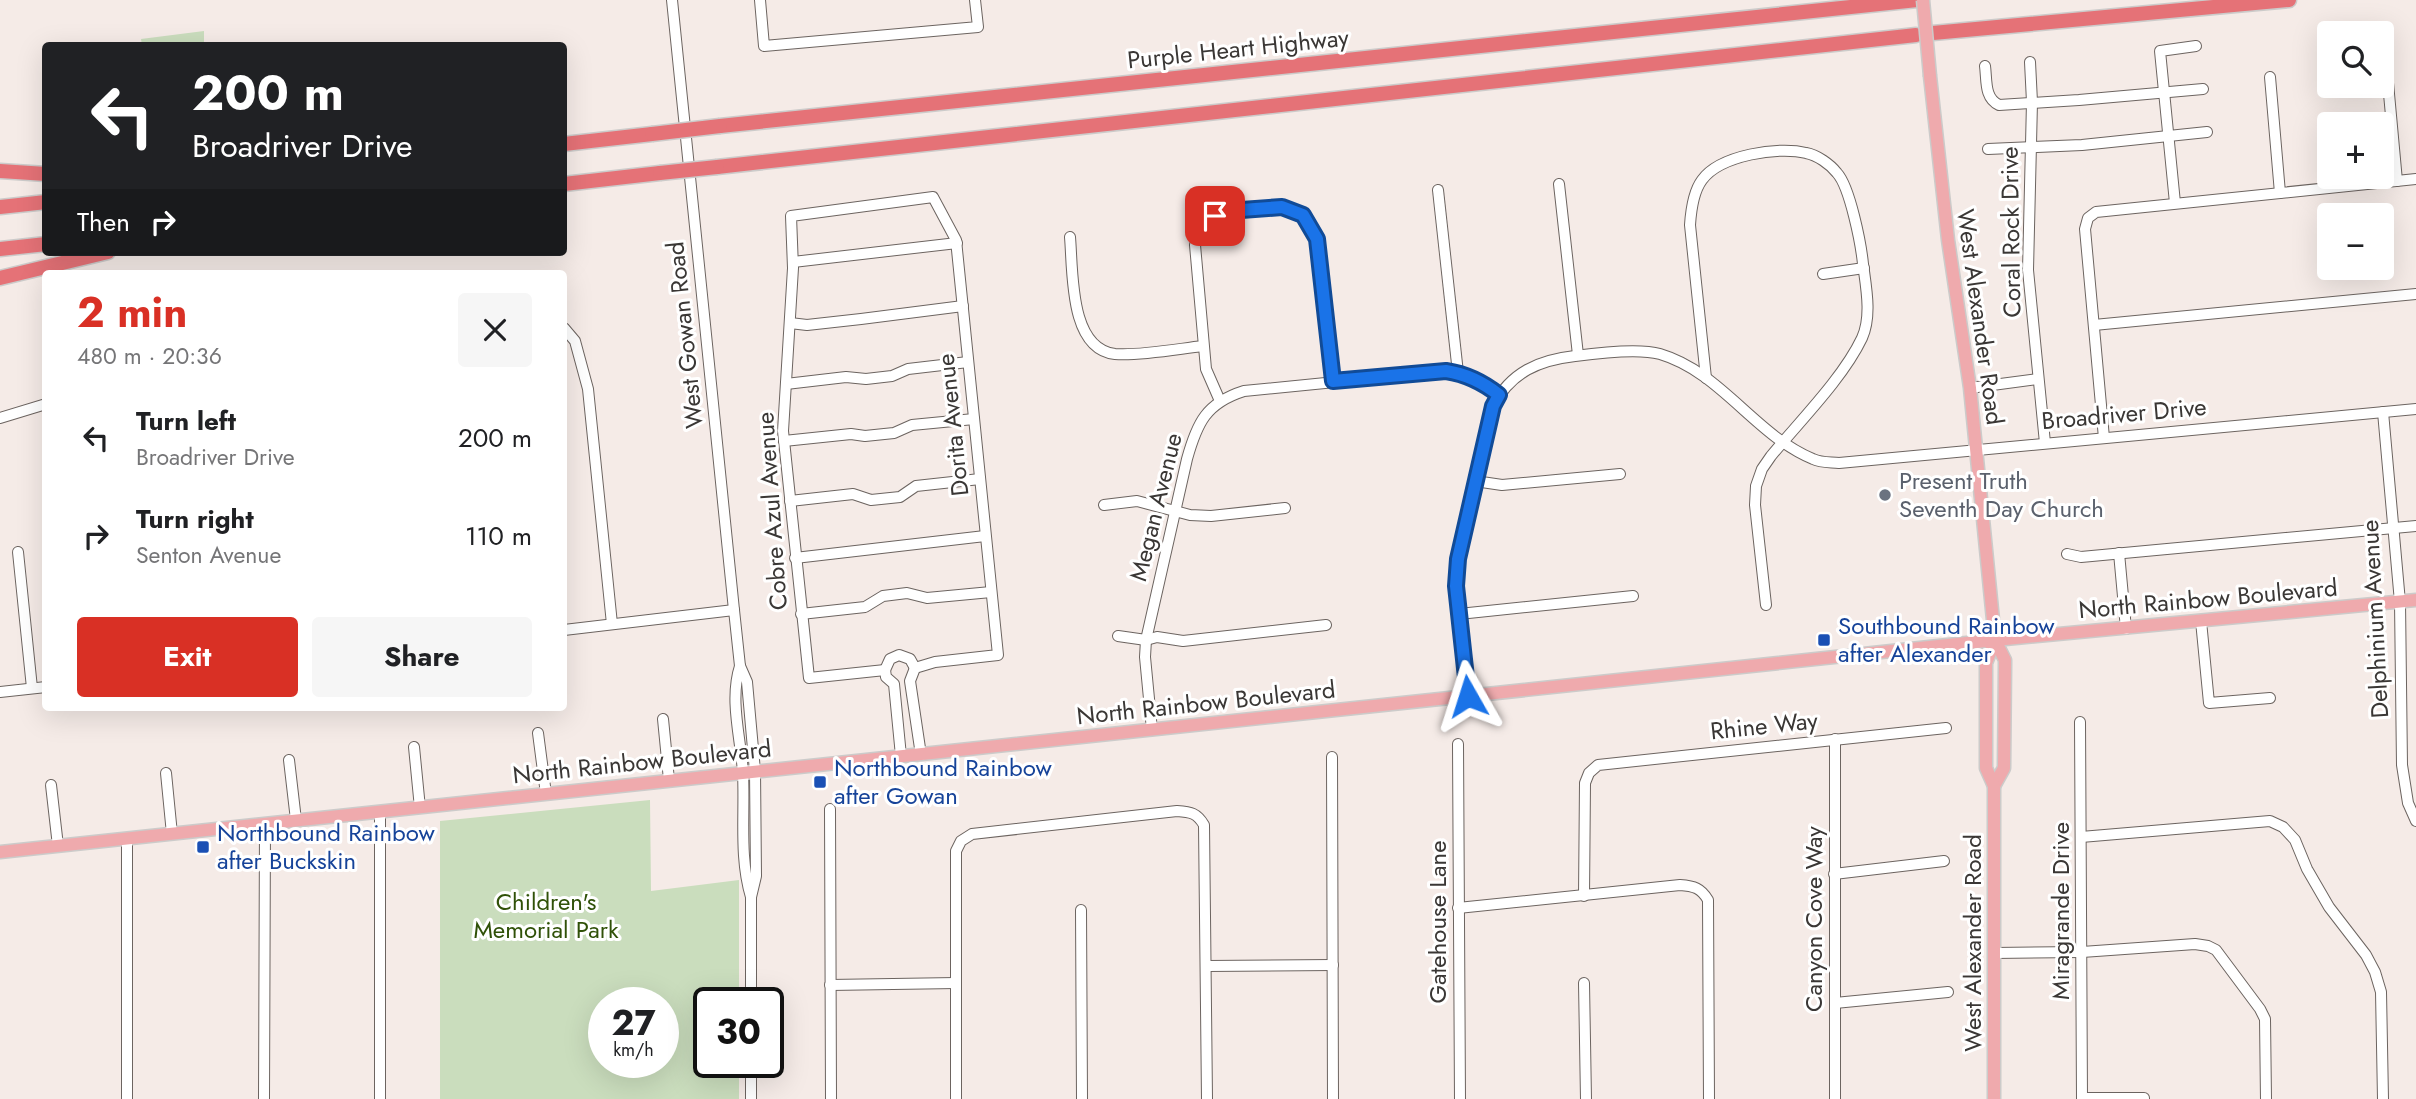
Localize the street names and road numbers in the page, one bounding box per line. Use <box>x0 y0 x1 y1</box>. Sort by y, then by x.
street label: Purple Heart Highway <box>1126 19 1351 78</box>
street label: Coral Rock Drive <box>1992 146 2029 318</box>
street label: West Alexander Road <box>1948 207 2013 427</box>
street label: West Gowan Road <box>657 240 712 430</box>
street label: Dorita Avenue <box>928 352 977 498</box>
street label: Broadriver Drive <box>2040 389 2208 438</box>
street label: Cobre Azul Avenue <box>747 411 796 611</box>
street label: Megan Avenue <box>1120 429 1191 585</box>
street label: Delphinium Avenue <box>2352 519 2397 719</box>
street label: North Rainbow Boulevard <box>2077 570 2339 627</box>
street label: North Rainbow Boulevard <box>1075 672 1337 733</box>
street label: Rhine Way <box>1709 702 1820 749</box>
street label: North Rainbow Boulevard <box>511 731 773 792</box>
street label: Miragrande Drive <box>2043 822 2078 1000</box>
street label: Canyon Cove Way <box>1796 826 1831 1012</box>
street label: West Alexander Road <box>1955 834 1990 1052</box>
street label: Gatehouse Lane <box>1420 840 1455 1004</box>

